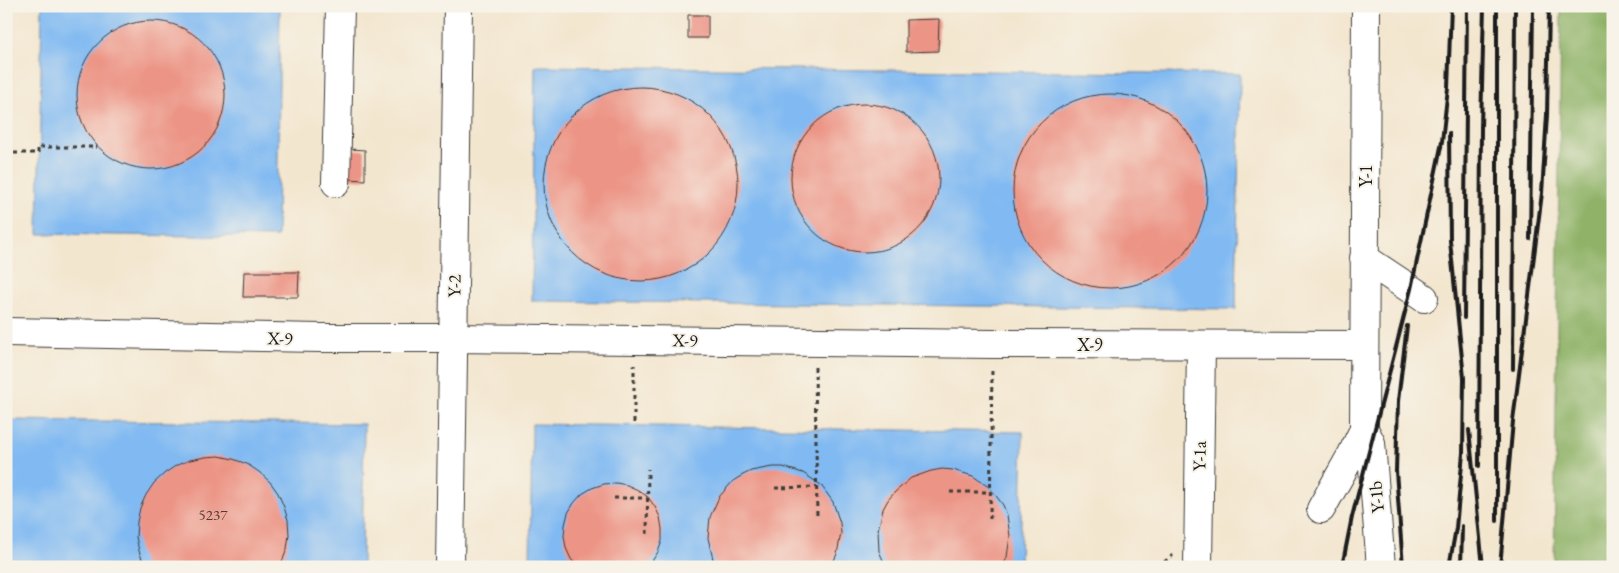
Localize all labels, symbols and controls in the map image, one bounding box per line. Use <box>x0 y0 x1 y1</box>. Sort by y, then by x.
street label: Y-1 <box>1354 165 1377 187</box>
street label: Y-2 <box>442 274 466 298</box>
street label: X-9 <box>266 326 293 350</box>
street label: X-9 <box>671 328 698 352</box>
street label: X-9 <box>1076 333 1103 356</box>
street label: Y-1a <box>1187 440 1211 471</box>
street label: Y-1b <box>1363 480 1389 514</box>
house number: 5237 <box>199 505 228 524</box>

